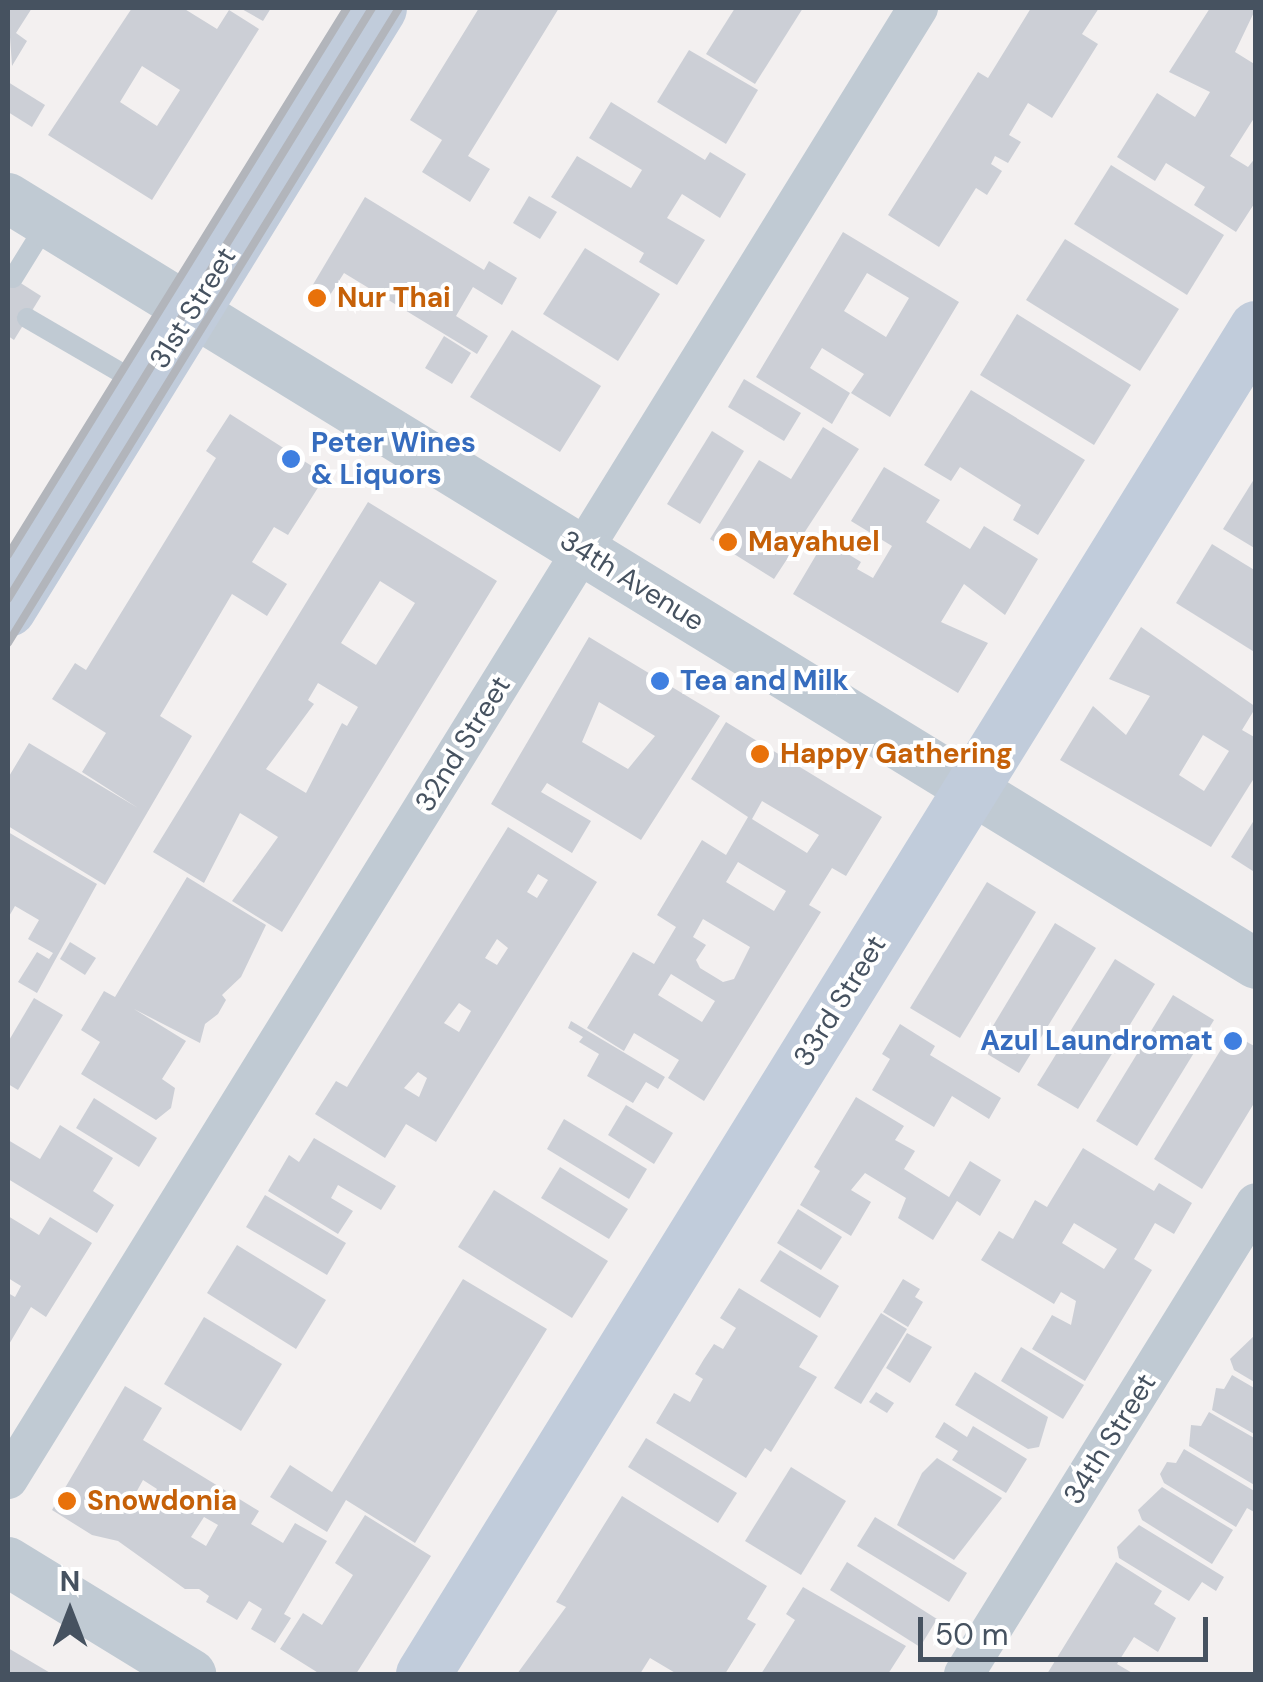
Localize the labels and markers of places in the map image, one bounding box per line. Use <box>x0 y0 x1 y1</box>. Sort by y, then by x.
place label: Nur Thai <box>337 281 451 315</box>
marker: Nur Thai <box>306 287 328 309</box>
place label: Peter Wines & Liquors <box>311 426 476 492</box>
marker: Peter Wines & Liquors <box>280 448 302 470</box>
place label: Mayahuel <box>748 525 880 559</box>
marker: Mayahuel <box>717 531 739 553</box>
place label: Tea and Milk <box>680 664 849 698</box>
marker: Tea and Milk <box>649 670 671 692</box>
place label: Happy Gathering <box>780 737 1013 771</box>
marker: Happy Gathering <box>749 743 771 765</box>
place label: Azul Laundromat <box>980 1024 1213 1058</box>
marker: Azul Laundromat <box>1222 1030 1244 1052</box>
place label: Snowdonia <box>87 1484 237 1518</box>
marker: Snowdonia <box>56 1490 78 1512</box>

